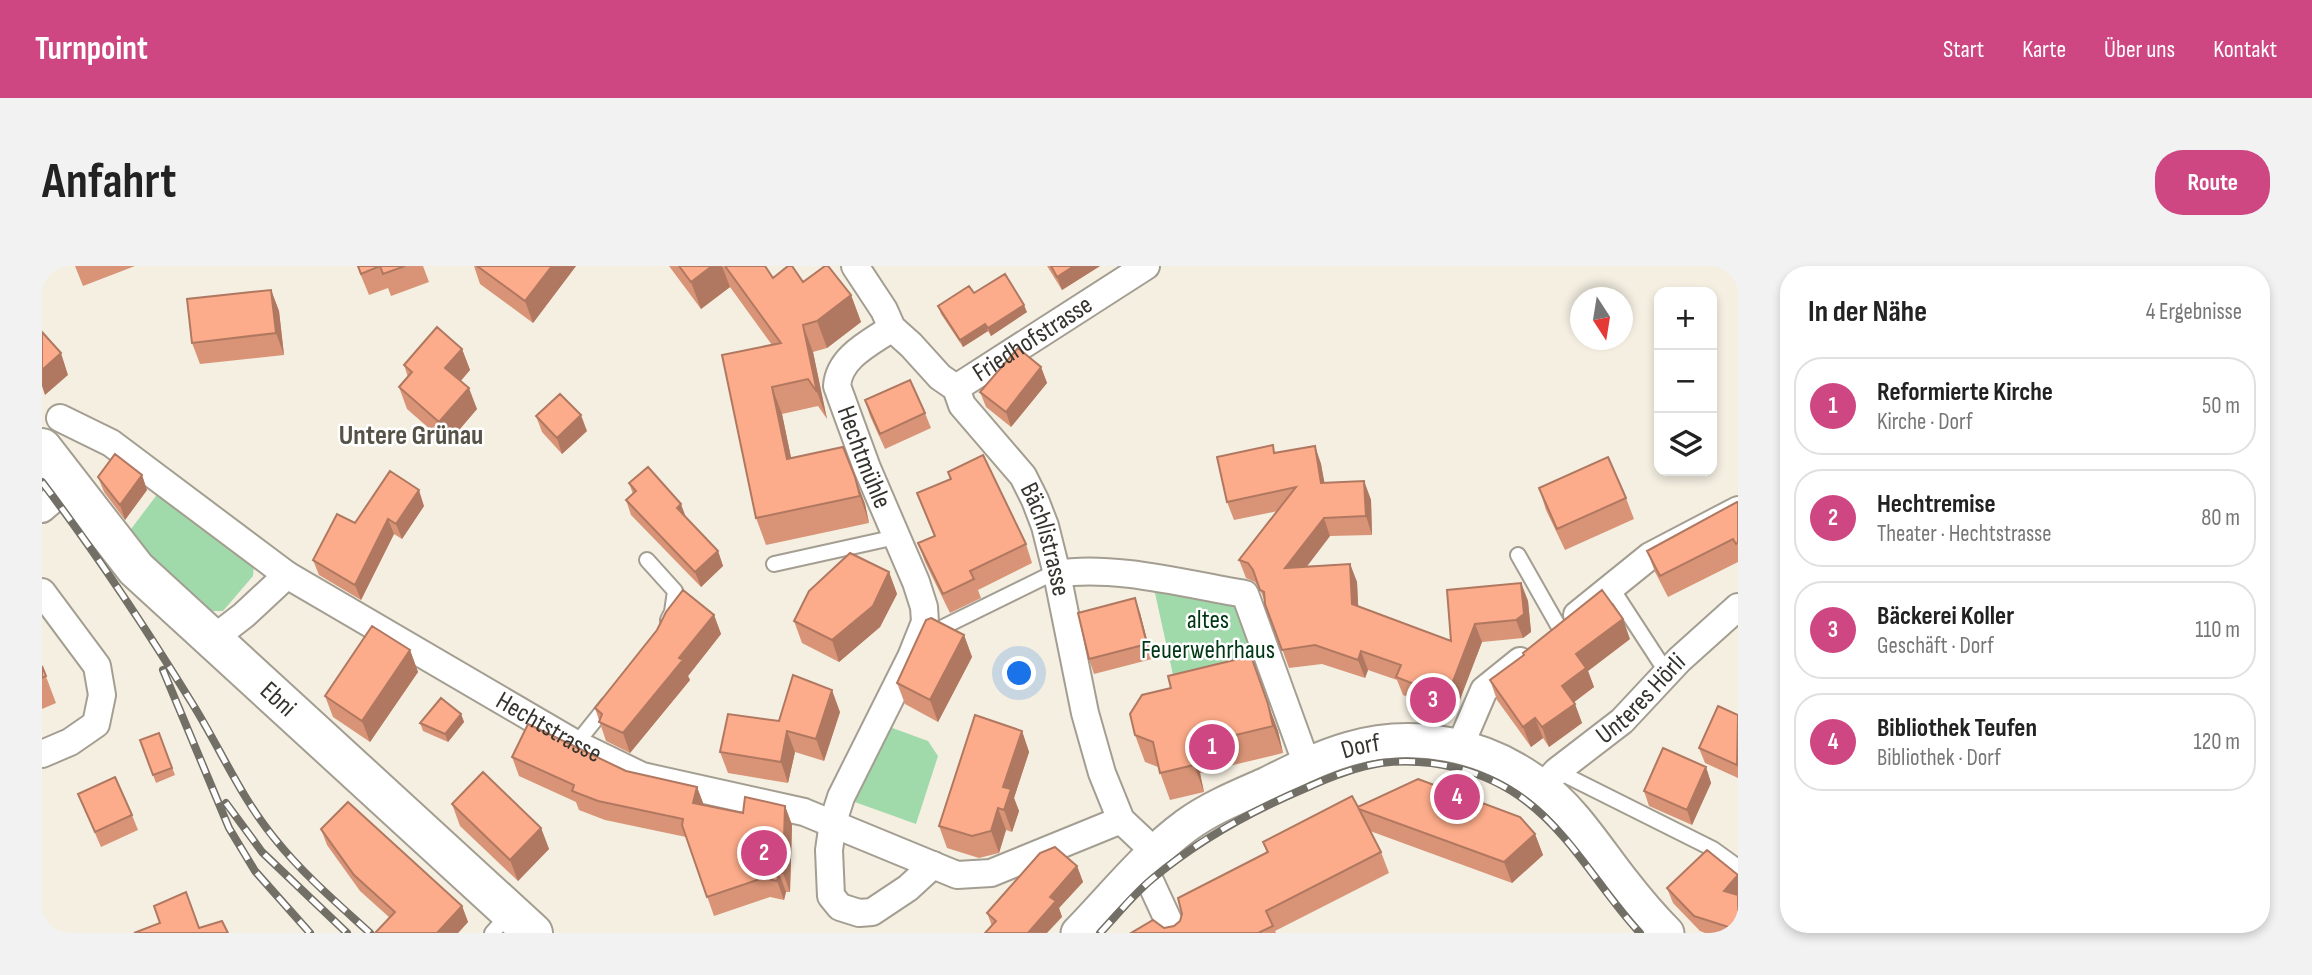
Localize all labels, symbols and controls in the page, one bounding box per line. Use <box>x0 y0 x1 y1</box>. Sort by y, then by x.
text: Turnpoint <box>35 29 148 69</box>
text: Start <box>1943 35 1984 64</box>
text: Karte <box>2022 35 2066 64</box>
text: Über uns <box>2104 35 2175 64</box>
text: Kontakt <box>2213 35 2277 64</box>
button: Route <box>2155 150 2270 215</box>
text: Anfahrt <box>42 153 176 212</box>
north arrow <box>1570 287 1633 350</box>
map controls <box>1654 287 1717 476</box>
button: + <box>1654 287 1717 350</box>
street label: Friedhofstrasse <box>967 289 1098 389</box>
text: In der Nähe <box>1808 294 1927 330</box>
text: 4 Ergebnisse <box>2146 298 2242 326</box>
button: − <box>1654 350 1717 413</box>
text: Reformierte Kirche <box>1877 377 2053 408</box>
text: 1 <box>1828 392 1838 420</box>
text: 50 m <box>2202 392 2240 420</box>
street label: Hechtmühle <box>830 402 898 513</box>
text: Kirche · Dorf <box>1877 408 1973 436</box>
button: layers <box>1654 413 1717 476</box>
district label: Untere Grünau <box>339 419 483 452</box>
street label: Bächlistrasse <box>1013 478 1077 599</box>
text: Hechtremise <box>1877 489 1996 520</box>
text: 2 <box>1828 504 1838 532</box>
text: 80 m <box>2201 504 2240 532</box>
text: Theater · Hechtstrasse <box>1877 520 2052 548</box>
text: Bäckerei Koller <box>1877 601 2014 632</box>
park label: altes Feuerwehrhaus <box>1141 605 1275 666</box>
text: 3 <box>1828 616 1838 644</box>
text: 110 m <box>2195 616 2240 644</box>
text: Geschäft · Dorf <box>1877 632 1994 660</box>
street label: Unteres Hörli <box>1590 646 1692 751</box>
your location <box>1002 656 1036 690</box>
pin: 3 <box>1410 674 1456 726</box>
street label: Ebni <box>254 675 302 723</box>
street label: Hechtstrasse <box>491 685 607 769</box>
text: Bibliothek Teufen <box>1877 713 2037 744</box>
pin: 1 <box>1189 721 1235 773</box>
street label: Dorf <box>1338 727 1383 766</box>
text: 4 <box>1828 728 1838 756</box>
text: 120 m <box>2194 728 2240 756</box>
text: Bibliothek · Dorf <box>1877 744 2001 772</box>
pin: 4 <box>1434 771 1480 823</box>
pin: 2 <box>741 827 787 879</box>

